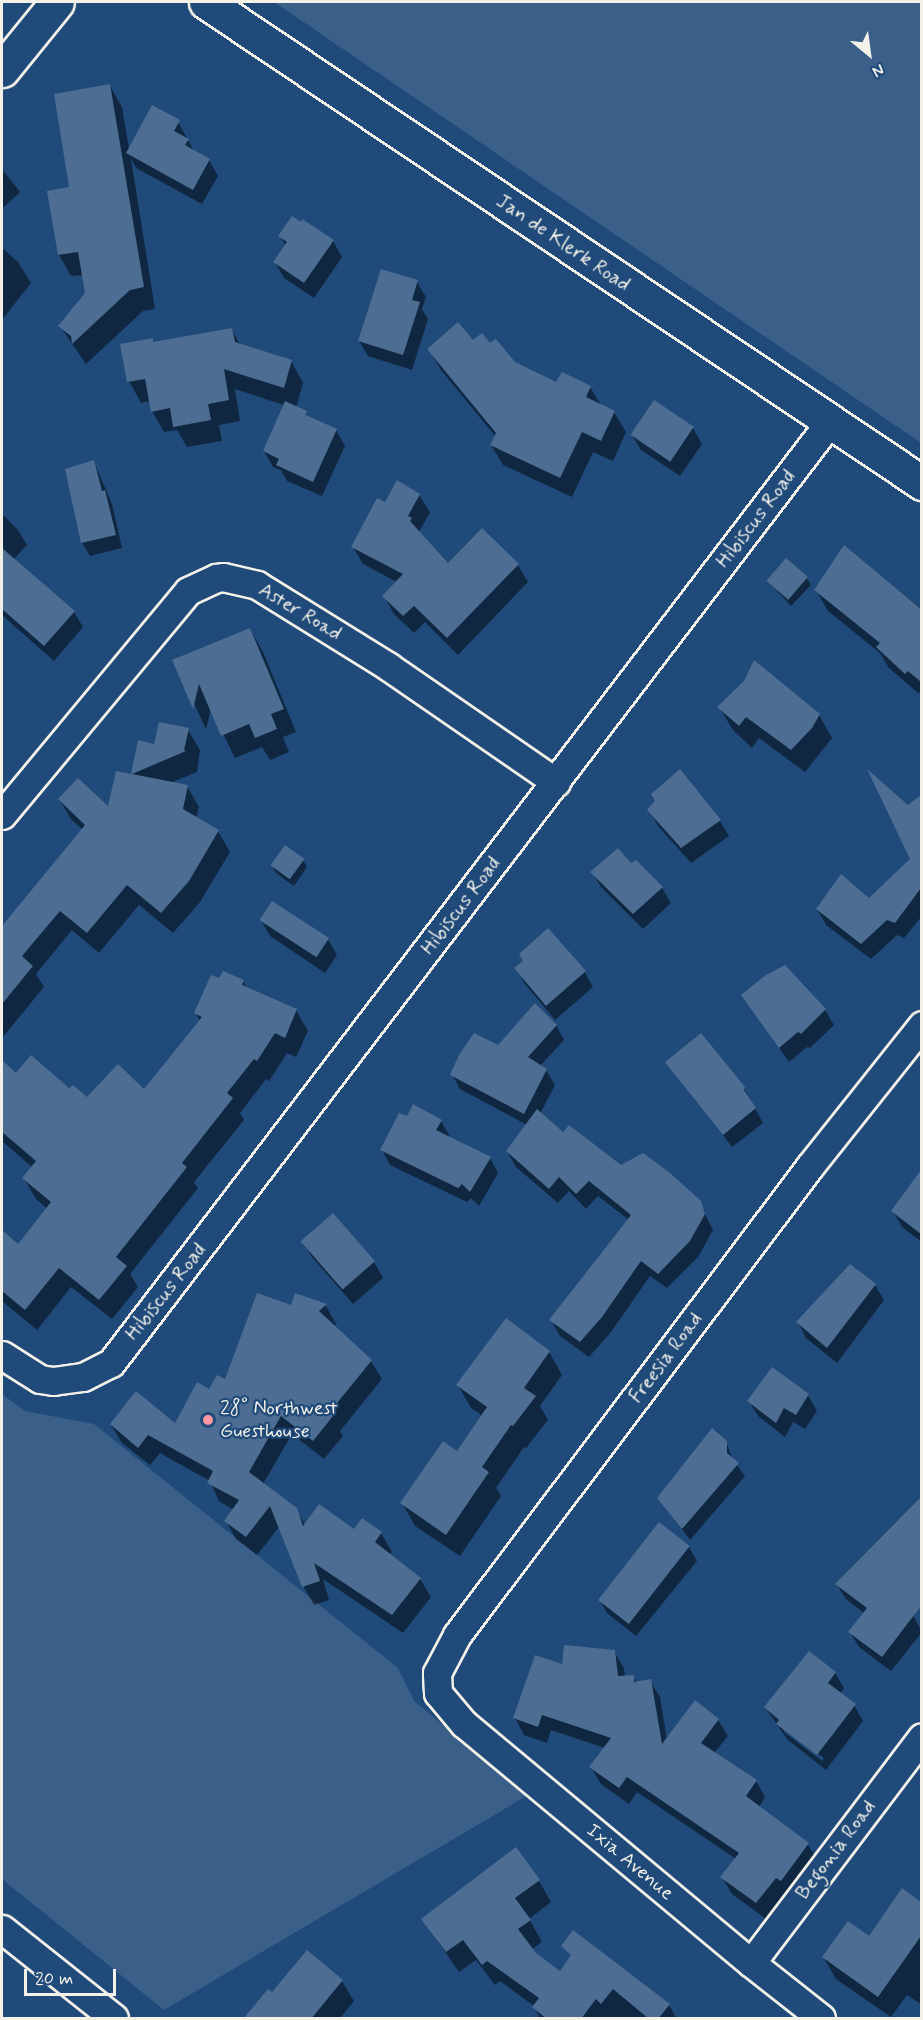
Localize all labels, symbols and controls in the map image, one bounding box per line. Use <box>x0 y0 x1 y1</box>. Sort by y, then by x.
north arrow <box>839 24 899 84</box>
text: N <box>868 58 888 82</box>
street label: Jan de Klerk Road <box>491 189 635 297</box>
street label: Hibiscus Road <box>712 466 800 572</box>
street label: Aster Road <box>255 578 345 646</box>
street label: Hibiscus Road <box>417 853 505 959</box>
street label: Hibiscus Road <box>121 1239 211 1345</box>
street label: Freesia Road <box>625 1309 707 1407</box>
place label: 28° Northwest Guesthouse <box>220 1396 337 1443</box>
marker: 28° Northwest Guesthouse <box>201 1413 215 1427</box>
street label: Begonia Road <box>791 1796 881 1904</box>
street label: Ixia Avenue <box>581 1819 679 1905</box>
scale bar <box>27 1957 118 1995</box>
text: 20 m <box>35 1967 73 1991</box>

